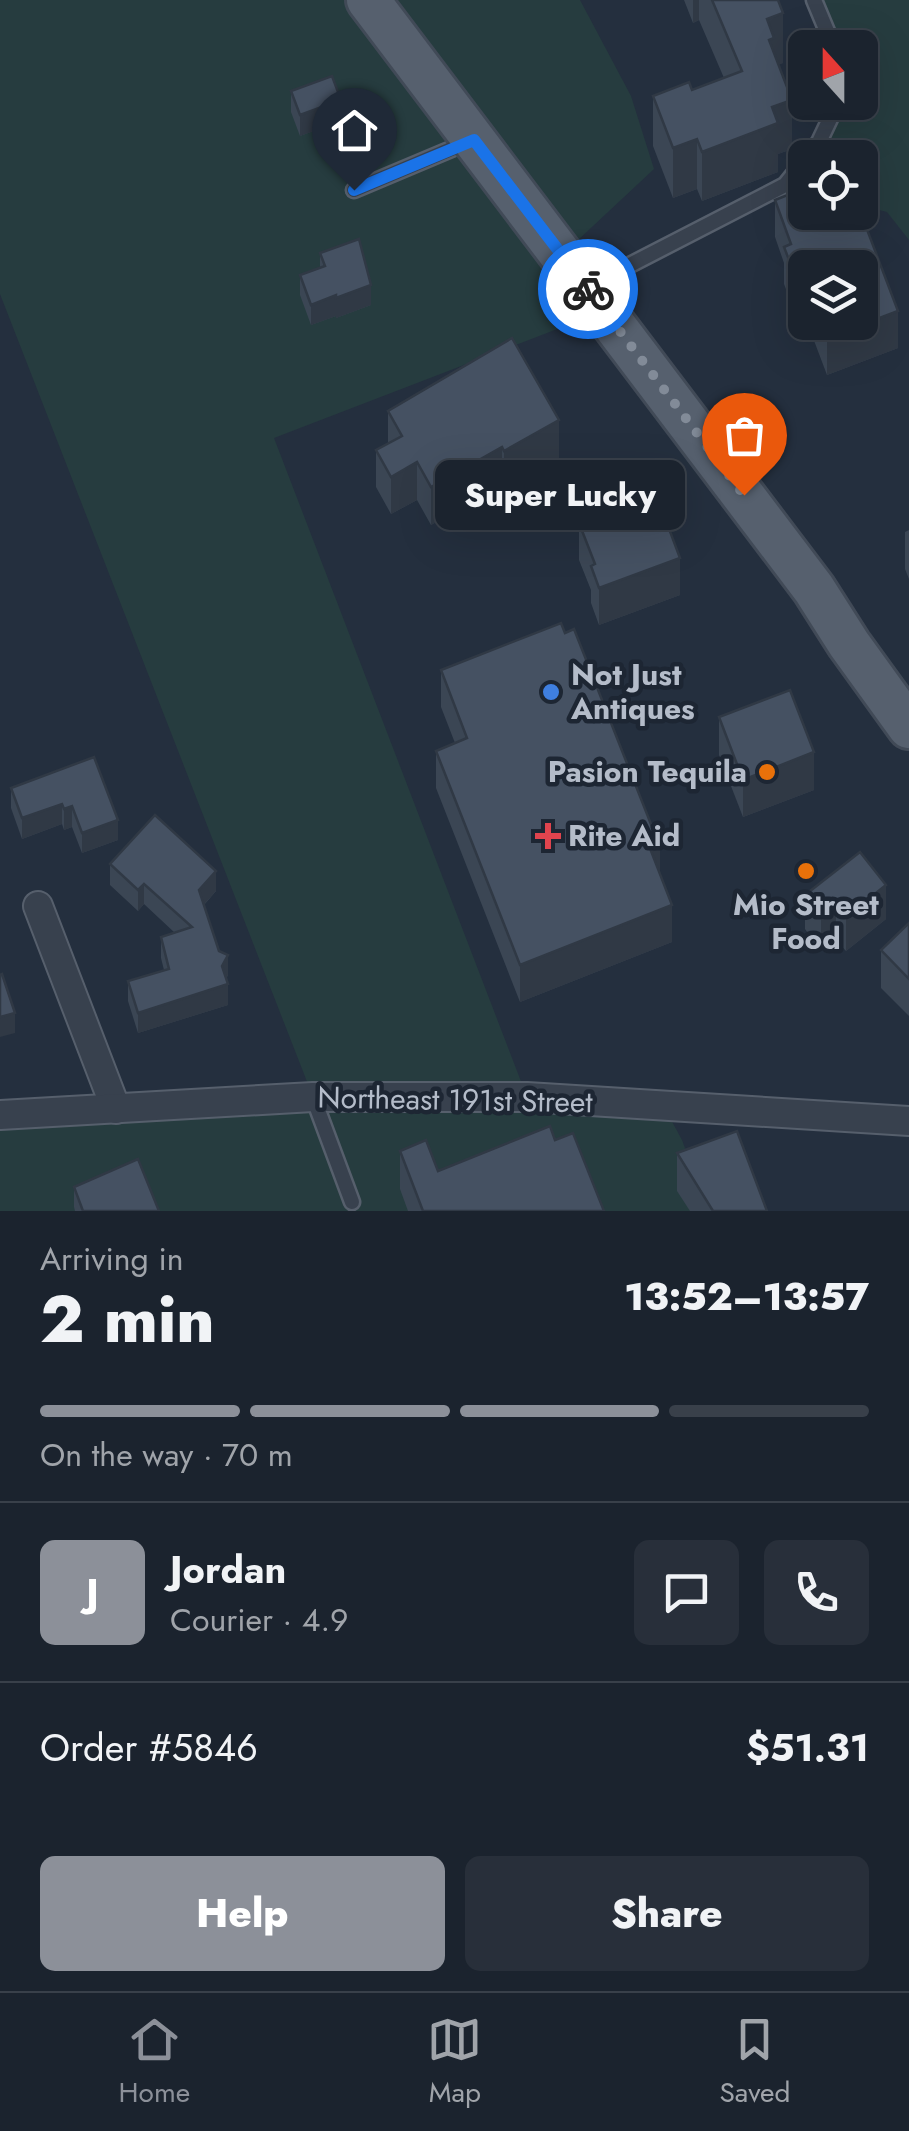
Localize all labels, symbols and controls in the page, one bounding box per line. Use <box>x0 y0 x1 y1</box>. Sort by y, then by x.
north arrow <box>788 30 878 120</box>
map controls <box>788 30 878 340</box>
pin <box>312 88 397 191</box>
icon: home <box>327 103 382 158</box>
button: locate <box>788 140 878 230</box>
courier <box>538 239 638 339</box>
button: layers <box>788 250 878 340</box>
icon: bike <box>561 262 616 317</box>
pin <box>702 393 787 496</box>
icon: bag <box>717 408 772 463</box>
callout: Super Lucky <box>434 460 684 530</box>
text: Super Lucky <box>464 472 656 518</box>
place label: Not Just Antiques <box>570 653 695 730</box>
marker: Not Just Antiques <box>540 681 562 703</box>
place label: Pasion Tequila <box>548 750 747 793</box>
marker: Pasion Tequila <box>756 761 778 783</box>
place label: Rite Aid <box>568 814 680 857</box>
marker: Rite Aid <box>537 825 559 847</box>
marker: Mio Street Food <box>795 860 817 882</box>
place label: Mio Street Food <box>733 883 879 960</box>
street label: Northeast 191st Street <box>317 1076 594 1123</box>
text: Arriving in <box>40 1236 184 1282</box>
text: 13:52–13:57 <box>624 1269 869 1324</box>
text: 2 min <box>40 1272 215 1366</box>
text: On the way · 70 m <box>40 1432 293 1478</box>
button: chat <box>634 1540 739 1645</box>
button: phone <box>764 1540 869 1645</box>
text: Jordan <box>170 1542 286 1597</box>
text: J <box>86 1565 99 1620</box>
text: Courier · 4.9 <box>170 1597 348 1643</box>
text: Order #5846 <box>40 1720 258 1775</box>
text: $51.31 <box>746 1720 869 1775</box>
button: Help <box>40 1856 445 1971</box>
button: Share <box>465 1856 869 1971</box>
tab: Home <box>119 2012 190 2113</box>
tab: Map <box>427 2012 482 2113</box>
tab: Saved <box>719 2012 790 2113</box>

